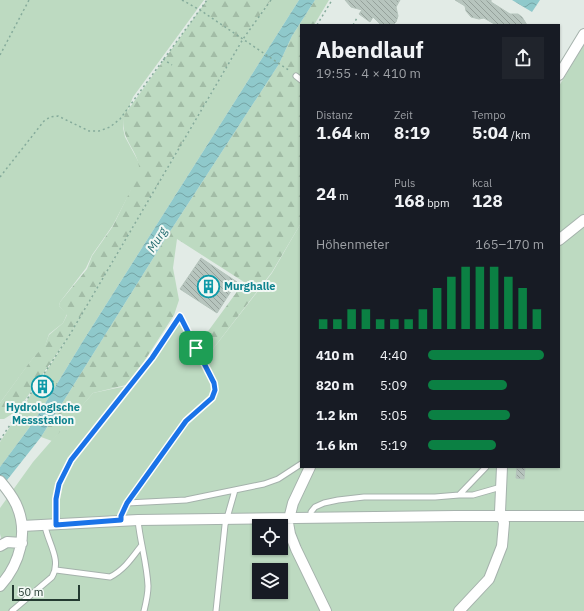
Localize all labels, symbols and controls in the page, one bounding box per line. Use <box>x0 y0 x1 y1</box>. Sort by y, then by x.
text: Abendlauf <box>316 35 424 64</box>
button: share <box>502 37 544 79</box>
text: 19:55 · 4 × 410 m <box>316 65 421 82</box>
text: Distanz <box>316 108 353 122</box>
text: Zeit <box>394 108 413 122</box>
text: Tempo <box>472 108 506 122</box>
text: 1.64 <box>316 122 352 144</box>
text: 8:19 <box>394 122 430 144</box>
text: 5:04 <box>472 122 508 144</box>
text: km <box>352 128 370 142</box>
text: /km <box>508 128 530 142</box>
text: Puls <box>394 176 415 190</box>
text: kcal <box>472 176 492 190</box>
text: 24 <box>316 183 336 205</box>
text: m <box>336 189 349 203</box>
text: 168 <box>394 190 425 212</box>
text: 128 <box>472 190 503 212</box>
text: bpm <box>425 196 450 210</box>
water label: Murg <box>143 224 170 255</box>
text: Höhenmeter <box>316 236 389 253</box>
text: 165–170 m <box>475 236 544 253</box>
building icon: Murghalle <box>196 273 222 299</box>
place label: Murghalle <box>224 279 276 293</box>
pin <box>179 331 213 365</box>
icon: arrive <box>185 337 207 359</box>
text: 410 m <box>316 347 354 364</box>
text: 4:40 <box>380 347 407 364</box>
building icon: Hydrologische Messstation <box>30 374 56 400</box>
text: 820 m <box>316 377 354 394</box>
text: 5:09 <box>380 377 407 394</box>
place label: Hydrologische Messstation <box>6 400 80 427</box>
text: 1.2 km <box>316 407 358 424</box>
text: 5:05 <box>380 407 407 424</box>
text: 1.6 km <box>316 437 358 454</box>
text: 5:19 <box>380 437 407 454</box>
map controls <box>252 519 288 599</box>
button: locate <box>252 519 288 555</box>
button: layers <box>252 563 288 599</box>
scale bar <box>12 583 80 602</box>
text: 50 m <box>18 585 43 599</box>

